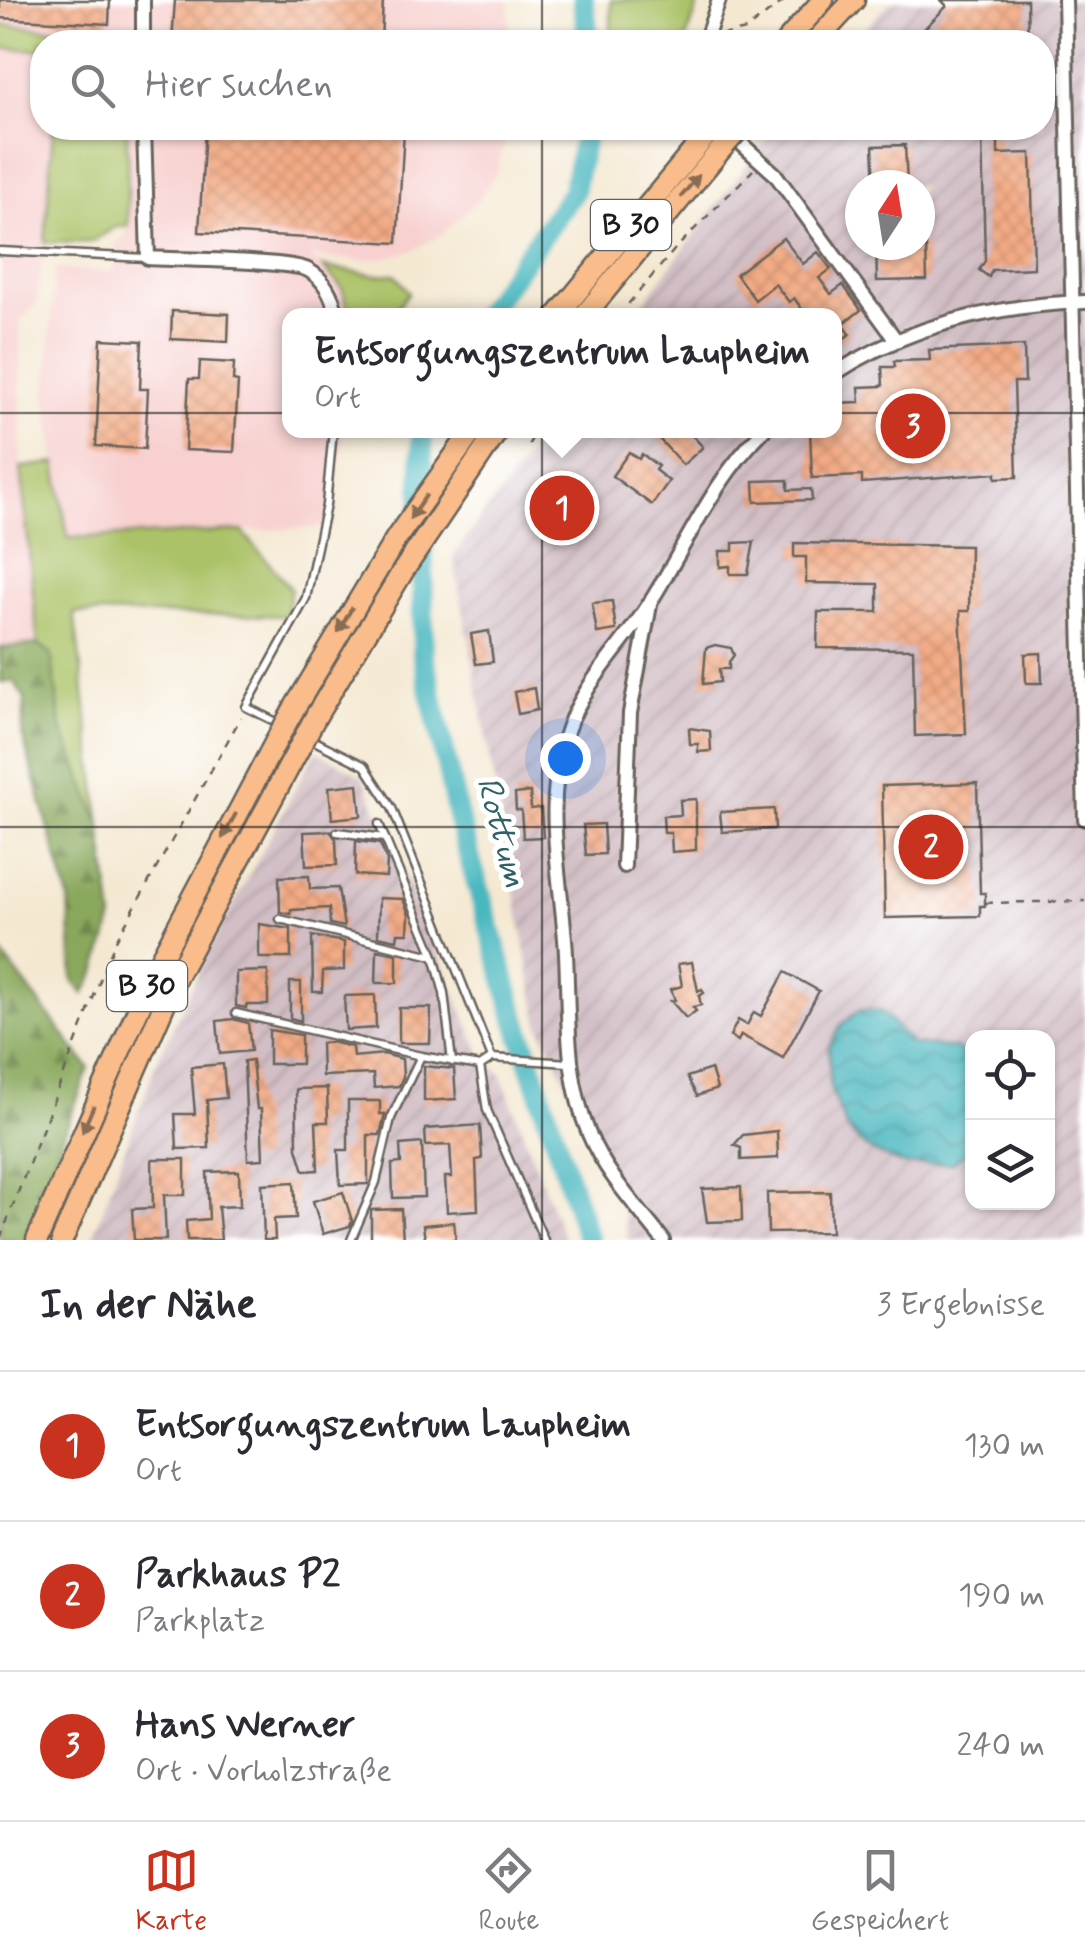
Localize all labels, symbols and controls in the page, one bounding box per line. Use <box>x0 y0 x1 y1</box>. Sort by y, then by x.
search box <box>30 30 1055 140</box>
icon: search <box>65 58 120 113</box>
text: Hier suchen <box>145 61 333 110</box>
north arrow <box>845 170 935 260</box>
one-way arrow <box>679 174 701 199</box>
road number: B 30 <box>591 200 671 250</box>
popup <box>282 308 842 438</box>
text: Entsorgungszentrum Laupheim <box>314 328 810 377</box>
text: Ort <box>314 377 361 419</box>
pin: 3 <box>880 388 946 464</box>
pin: 1 <box>530 470 594 546</box>
one-way arrow <box>409 494 428 520</box>
one-way arrow <box>337 606 355 634</box>
your location <box>540 733 591 784</box>
water label: Rottum <box>464 772 538 892</box>
pin: 2 <box>898 810 964 884</box>
one-way arrow <box>221 812 238 841</box>
road number: B 30 <box>107 961 187 1011</box>
map controls <box>965 1030 1055 1210</box>
button: locate <box>965 1030 1055 1120</box>
one-way arrow <box>80 1104 96 1134</box>
button: layers <box>965 1120 1055 1210</box>
text: In der Nähe <box>40 1278 257 1333</box>
text: 3 Ergebnisse <box>877 1284 1045 1326</box>
text: Entsorgungszentrum Laupheim <box>135 1401 631 1450</box>
text: 1 <box>65 1425 80 1467</box>
text: 130 m <box>964 1425 1045 1467</box>
text: Ort <box>135 1450 182 1492</box>
text: Parkhaus P2 <box>135 1551 340 1600</box>
text: 2 <box>65 1575 80 1617</box>
text: 190 m <box>958 1575 1045 1617</box>
text: Parkplatz <box>135 1600 265 1642</box>
text: Hans Werner <box>135 1701 355 1750</box>
text: 3 <box>65 1725 80 1767</box>
text: 240 m <box>957 1725 1045 1767</box>
text: Ort · Vorholzstraße <box>135 1750 392 1792</box>
tab: Karte <box>136 1843 207 1940</box>
tab: Route <box>478 1843 539 1940</box>
tab: Gespeichert <box>811 1843 949 1940</box>

